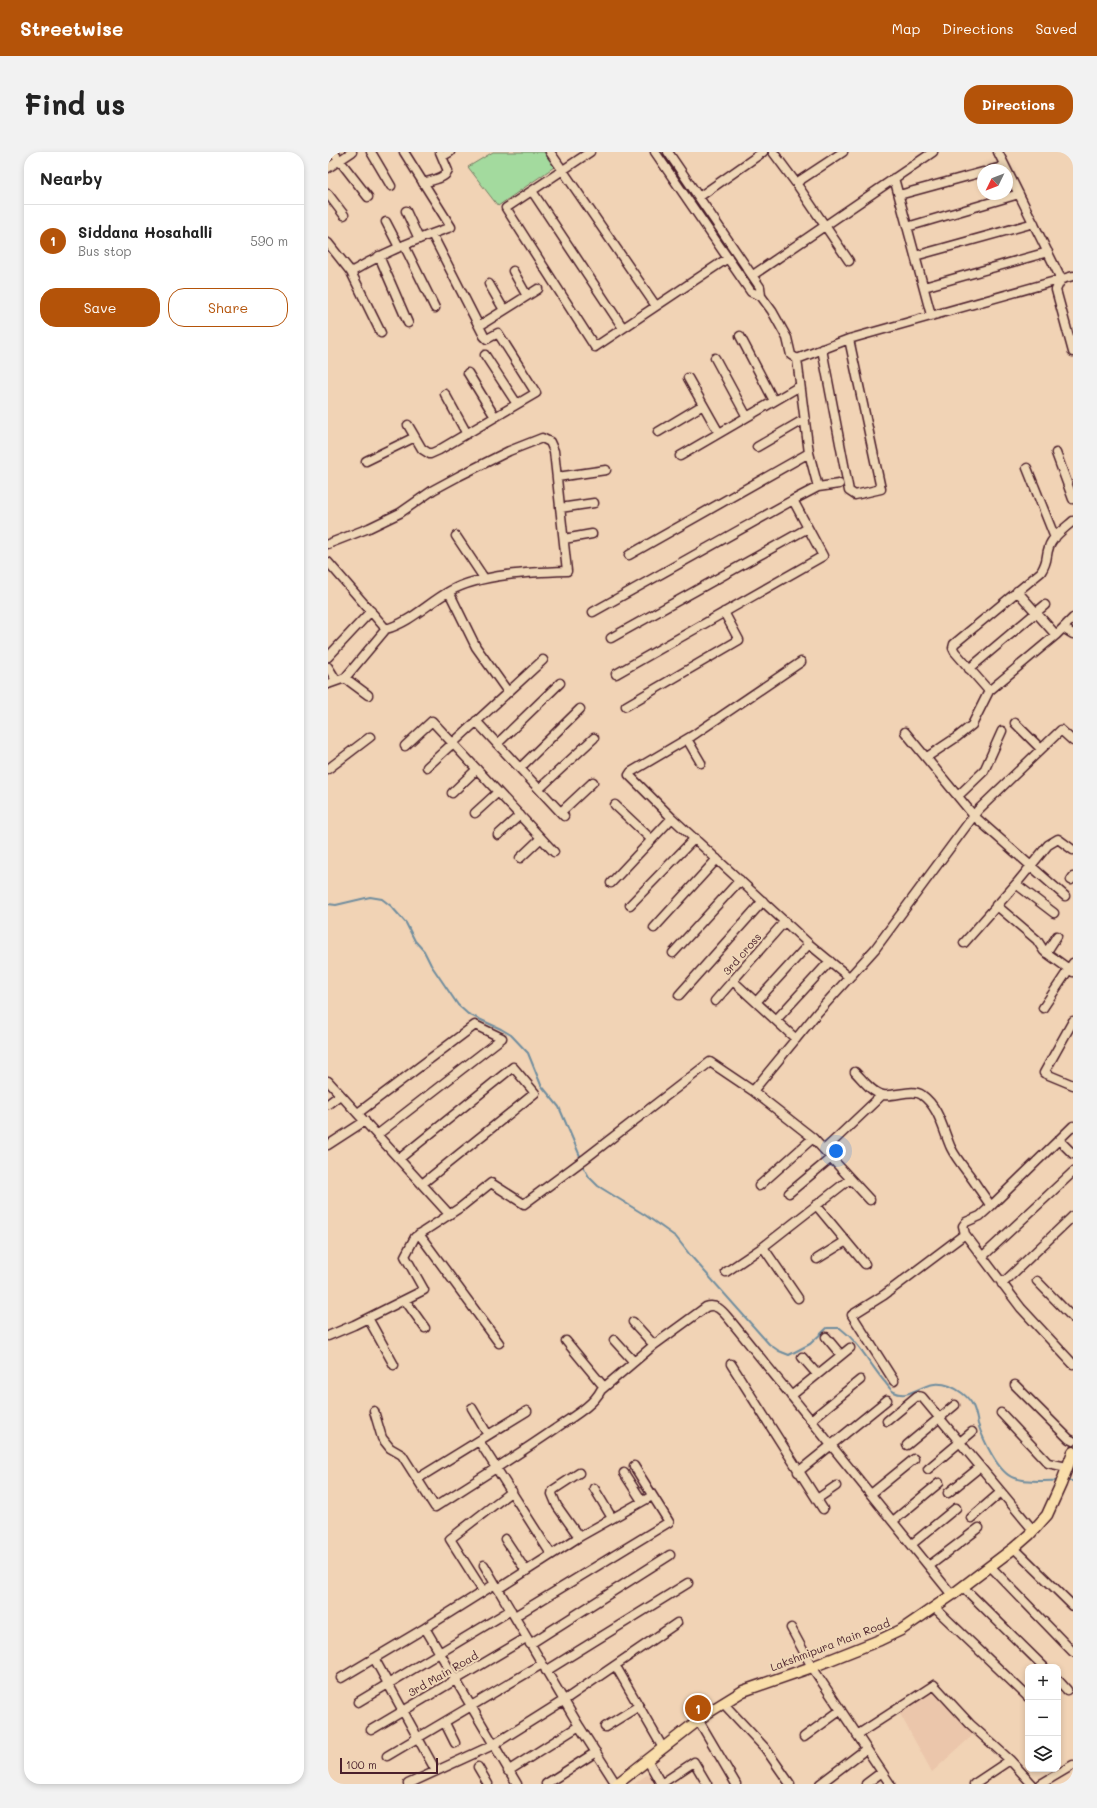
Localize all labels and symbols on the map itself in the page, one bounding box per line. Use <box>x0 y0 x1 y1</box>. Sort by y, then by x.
north arrow <box>977 164 1013 200</box>
street label: 3rd cross <box>719 929 764 978</box>
your location <box>826 1141 846 1161</box>
street label: Lakshmipura Main Road <box>768 1615 892 1674</box>
street label: 3rd Main Road <box>405 1647 480 1700</box>
pin: 1 <box>685 1693 711 1723</box>
scale bar <box>340 1756 438 1775</box>

